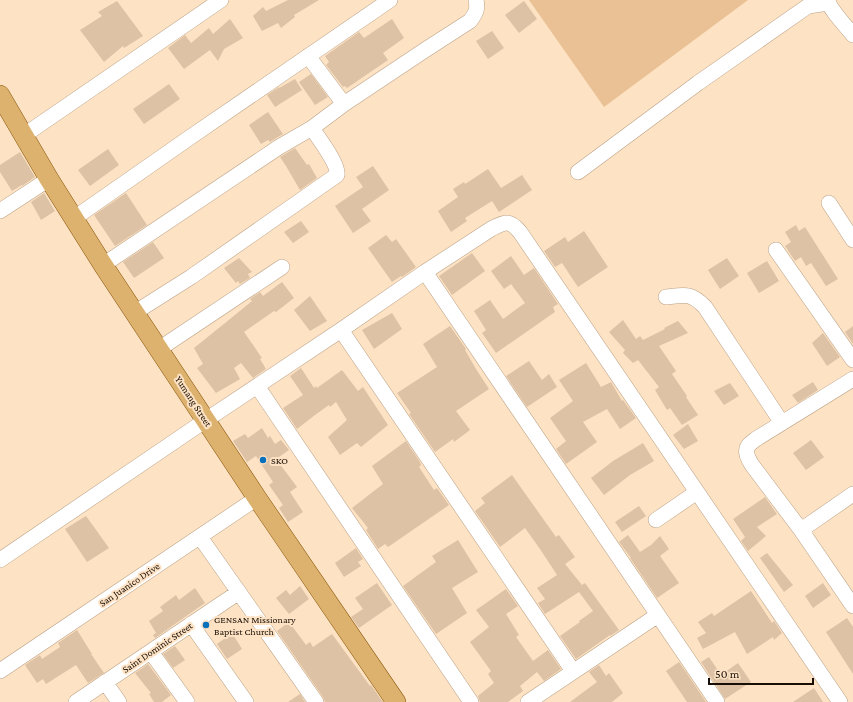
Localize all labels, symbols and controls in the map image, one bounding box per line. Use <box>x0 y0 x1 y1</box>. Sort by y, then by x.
street label: Yumang Street <box>173 374 214 429</box>
marker: SKO <box>258 455 268 465</box>
place label: SKO <box>271 455 288 466</box>
street label: San Juanico Drive <box>97 560 162 609</box>
place label: GENSAN Missionary Baptist Church <box>214 614 296 637</box>
street label: Saint Dominic Street <box>120 619 195 675</box>
marker: GENSAN Missionary Baptist Church <box>201 620 211 630</box>
scale bar <box>709 660 813 686</box>
text: 50 m <box>715 667 740 681</box>

